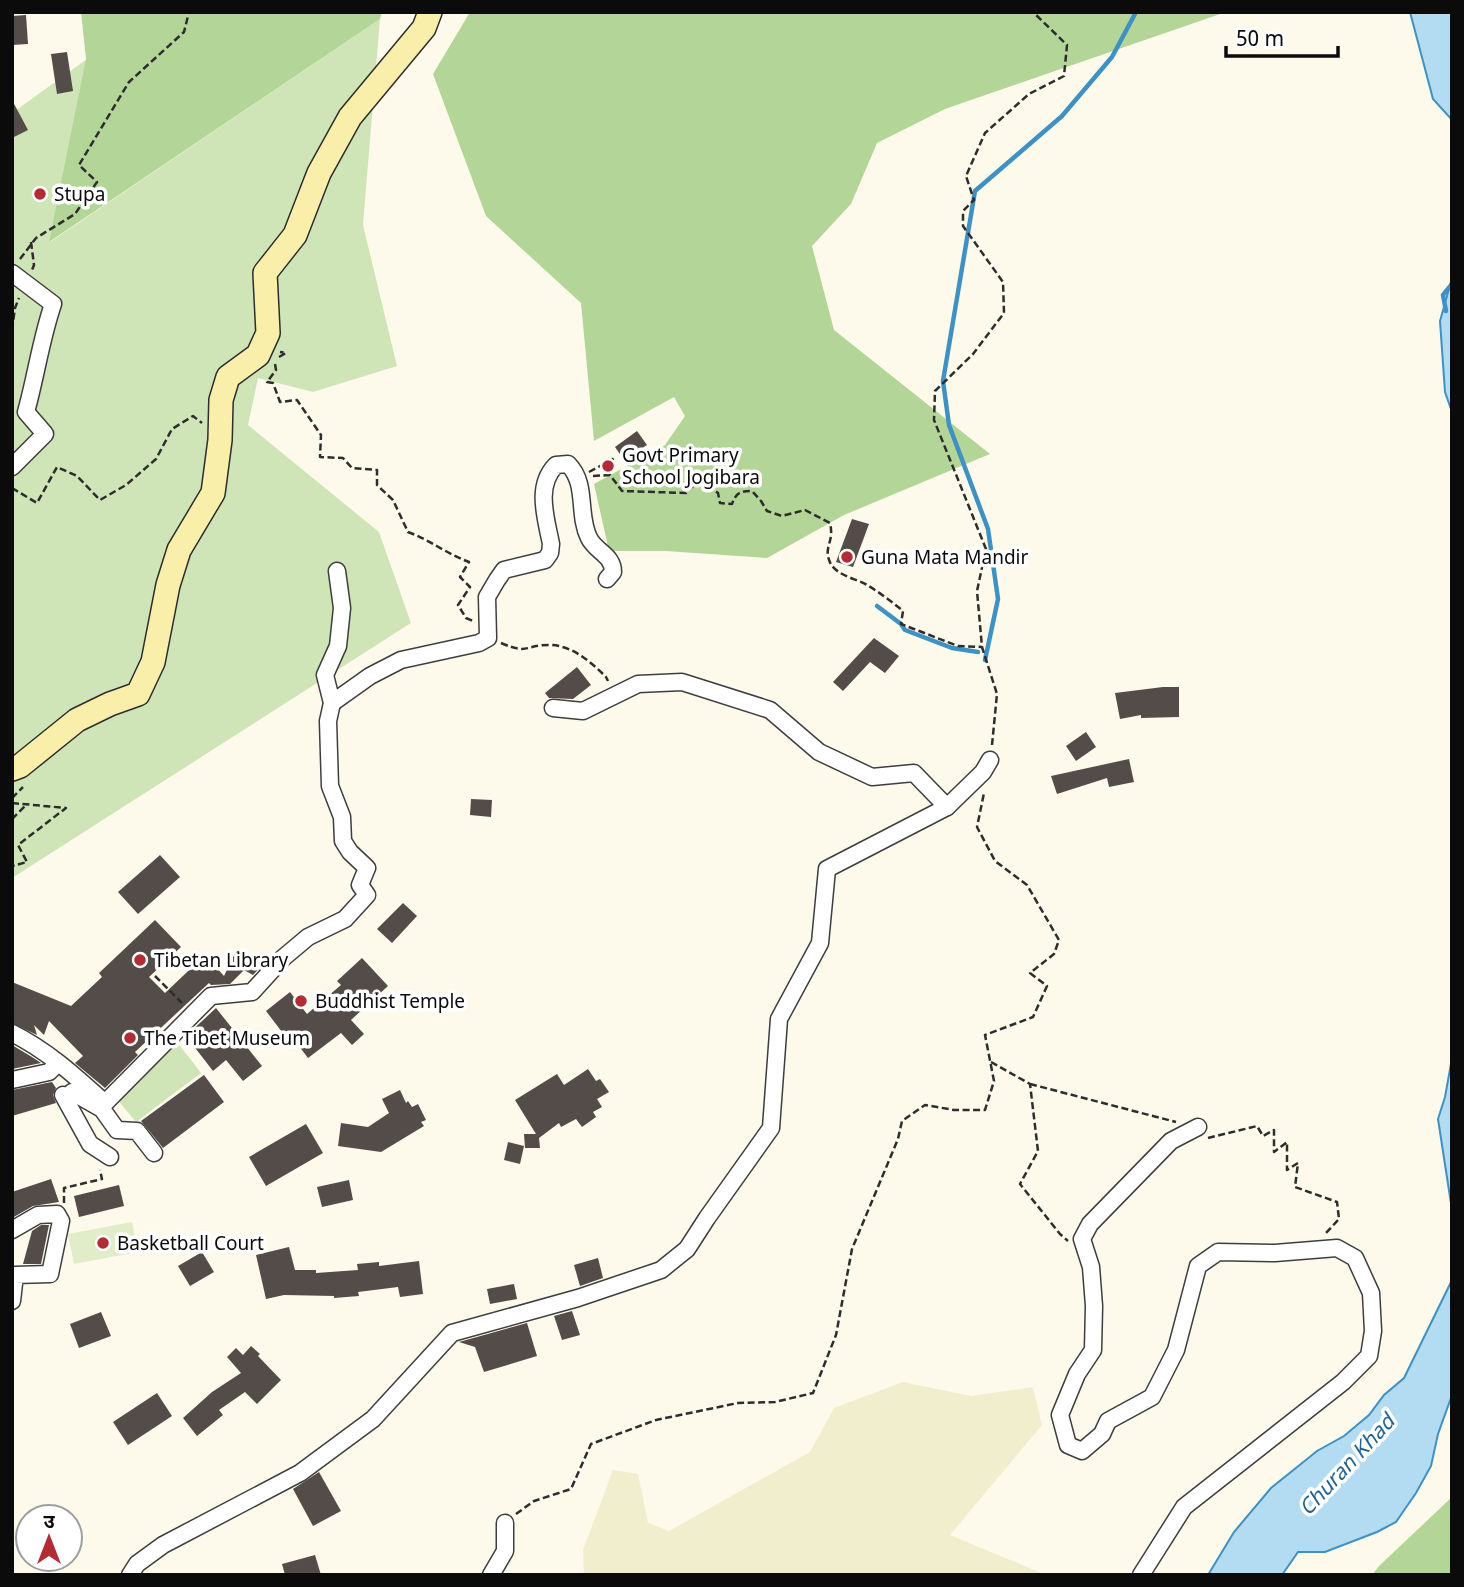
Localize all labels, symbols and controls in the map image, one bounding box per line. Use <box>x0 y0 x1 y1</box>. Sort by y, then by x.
scale bar <box>1226 14 1338 58</box>
text: 50 m <box>1236 27 1284 55</box>
place label: Stupa <box>54 184 105 209</box>
marker: Stupa <box>32 186 48 202</box>
place label: Govt Primary School Jogibara <box>622 445 760 492</box>
marker: Govt Primary School Jogibara <box>600 458 616 474</box>
place label: Guna Mata Mandir <box>861 547 1028 572</box>
marker: Guna Mata Mandir <box>839 549 855 565</box>
place label: Tibetan Library <box>154 950 289 975</box>
marker: Tibetan Library <box>132 952 148 968</box>
place label: Buddhist Temple <box>315 991 465 1016</box>
marker: Buddhist Temple <box>293 993 309 1009</box>
place label: The Tibet Museum <box>144 1028 310 1053</box>
marker: The Tibet Museum <box>122 1030 138 1046</box>
place label: Basketball Court <box>117 1233 264 1258</box>
marker: Basketball Court <box>95 1235 111 1251</box>
water label: Churan Khad <box>1294 1408 1405 1523</box>
north arrow <box>14 1503 84 1573</box>
text: उ <box>43 1511 55 1536</box>

